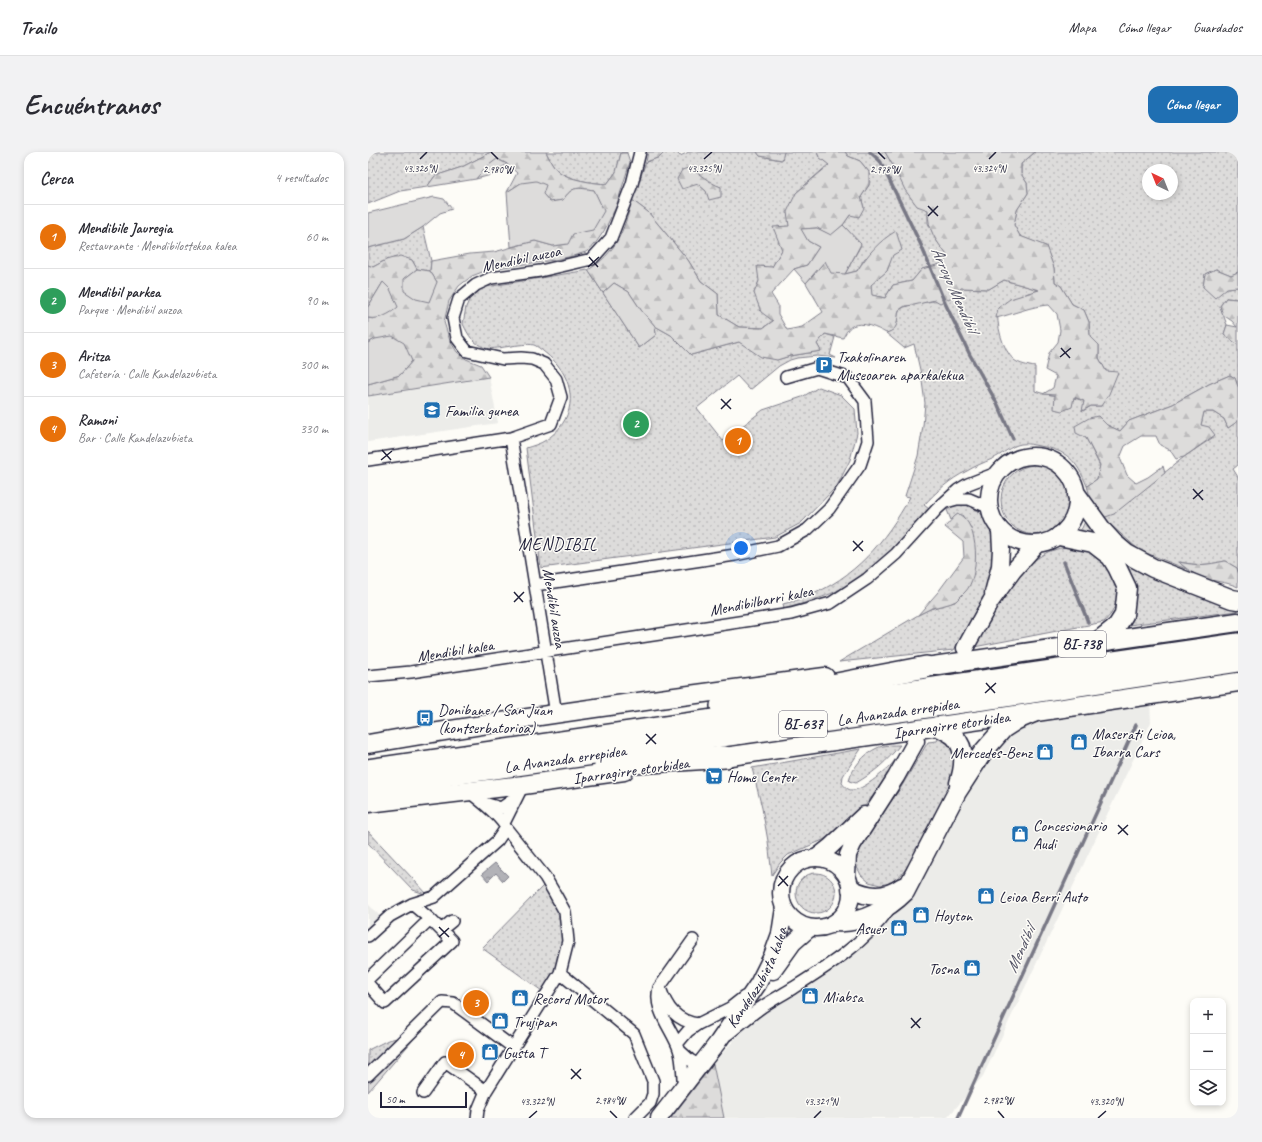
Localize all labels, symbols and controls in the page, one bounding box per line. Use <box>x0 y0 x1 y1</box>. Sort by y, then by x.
text: Trailo <box>20 16 56 40</box>
text: Mapa <box>1069 19 1096 36</box>
text: Cómo llegar <box>1118 19 1171 36</box>
text: Guardados <box>1193 19 1242 36</box>
button: Cómo llegar <box>1148 86 1238 123</box>
text: Encuéntranos <box>24 87 159 122</box>
text: 43.326°N <box>403 162 439 175</box>
text: 43.325°N <box>687 162 723 175</box>
text: 43.324°N <box>972 162 1008 175</box>
text: 2.980°W <box>483 163 515 176</box>
text: 2.978°W <box>870 163 902 176</box>
north arrow <box>1142 164 1178 200</box>
text: Cerca <box>40 168 73 189</box>
text: 4 resultados <box>275 170 328 186</box>
text: Mendibile Jauregia <box>78 219 172 238</box>
text: 1 <box>50 229 56 245</box>
text: 60 m <box>306 229 328 245</box>
text: Restaurante · Mendibilostekoa kalea <box>78 238 236 254</box>
street label: Mendibil auzoa <box>480 241 564 277</box>
water label: Arroyo Mendibil <box>926 243 985 341</box>
text: Mendibil parkea <box>78 283 160 302</box>
text: 2 <box>50 293 56 309</box>
text: 90 m <box>306 293 328 309</box>
text: Parque · Mendibil auzoa <box>78 302 182 318</box>
text: Aritza <box>78 347 110 366</box>
place label: Txakolinaren Museoaren aparkalekua <box>837 347 965 385</box>
parking icon: Txakolinaren Museoaren aparkalekua <box>814 355 834 375</box>
text: 3 <box>50 357 56 373</box>
text: 300 m <box>300 357 328 373</box>
text: Cafetería · Calle Kandelazubieta <box>78 366 216 382</box>
school or university icon: Familia gunea <box>422 400 442 420</box>
place label: Familia gunea <box>445 401 519 421</box>
pin: 2 <box>623 409 649 439</box>
text: Ramoni <box>78 411 117 430</box>
text: 4 <box>50 421 56 437</box>
text: 330 m <box>300 421 328 437</box>
pin: 1 <box>725 426 751 456</box>
text: Bar · Calle Kandelazubieta <box>78 430 192 446</box>
district label: MENDIBIL <box>519 534 597 555</box>
your location <box>731 538 751 558</box>
street label: Mendibil auzoa <box>538 567 570 650</box>
street label: Mendibilbarri kalea <box>708 581 816 621</box>
road number: BI-738 <box>1058 631 1106 657</box>
street label: Mendibil kalea <box>416 635 496 667</box>
street label: La Avanzada errepidea <box>836 693 961 731</box>
place label: Donibane / San Juan (kontserbatorioa) <box>438 700 553 738</box>
street label: Iparragirre etorbidea <box>892 707 1012 743</box>
bus stop icon: Donibane / San Juan (kontserbatorioa) <box>415 708 435 728</box>
road number: BI-637 <box>779 711 827 737</box>
place label: Maserati Leioa, Ibarra Cars <box>1092 724 1176 762</box>
shop icon: Maserati Leioa, Ibarra Cars <box>1069 732 1089 752</box>
street label: La Avanzada errepidea <box>503 740 629 778</box>
shop icon: Mercedes-Benz <box>1035 742 1055 762</box>
place label: Mercedes-Benz <box>951 743 1034 763</box>
street label: Iparragirre etorbidea <box>572 753 692 789</box>
supermarket icon: Home Center <box>704 766 724 786</box>
place label: Home Center <box>727 767 798 787</box>
place label: Concesionario Audi <box>1033 816 1108 854</box>
shop icon: Concesionario Audi <box>1010 824 1030 844</box>
shop icon: Leioa Berri Auto <box>976 886 996 906</box>
place label: Leioa Berri Auto <box>999 887 1089 907</box>
shop icon: Hoyton <box>911 905 931 925</box>
place label: Hoyton <box>934 906 973 926</box>
water label: Mendibil <box>1001 917 1042 976</box>
shop icon: Asuer <box>889 918 909 938</box>
place label: Asuer <box>856 919 887 939</box>
street label: Kandelazubieta kalea <box>722 925 792 1032</box>
shop icon: Tosna <box>962 958 982 978</box>
place label: Tosna <box>928 959 961 979</box>
shop icon: Miabsa <box>800 986 820 1006</box>
place label: Miabsa <box>823 987 865 1007</box>
pin: 3 <box>463 988 489 1018</box>
shop icon: Record Motor <box>510 988 530 1008</box>
place label: Record Motor <box>533 989 609 1009</box>
map controls <box>1190 998 1226 1106</box>
button: + <box>1190 998 1226 1034</box>
shop icon: Trujipan <box>490 1011 510 1031</box>
place label: Trujipan <box>513 1012 558 1032</box>
button: − <box>1190 1034 1226 1070</box>
pin: 4 <box>448 1040 474 1070</box>
shop icon: Gusta T <box>480 1042 500 1062</box>
place label: Gusta T <box>503 1043 549 1063</box>
button: layers <box>1190 1070 1226 1106</box>
scale bar <box>380 1090 467 1109</box>
text: 50 m <box>386 1092 405 1106</box>
text: 2.984°W <box>595 1094 627 1107</box>
text: 2.982°W <box>983 1094 1015 1107</box>
text: 43.322°N <box>520 1095 556 1108</box>
text: 43.321°N <box>804 1095 840 1108</box>
text: 43.320°N <box>1089 1095 1125 1108</box>

